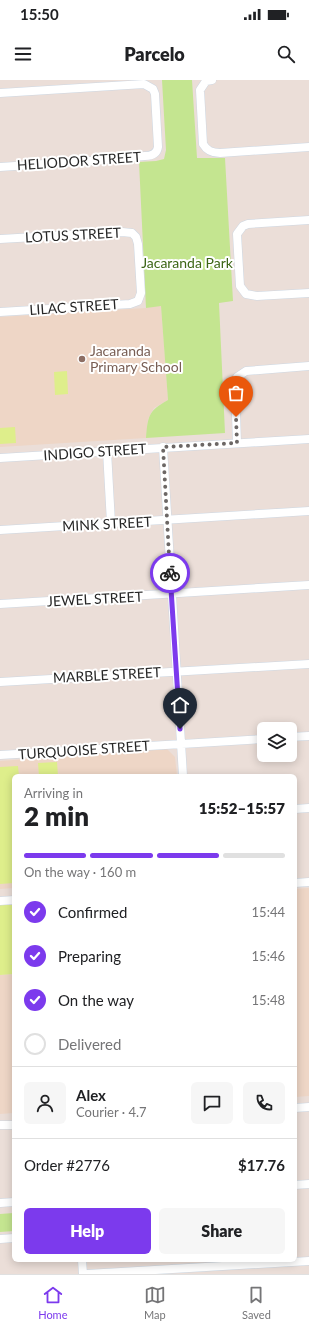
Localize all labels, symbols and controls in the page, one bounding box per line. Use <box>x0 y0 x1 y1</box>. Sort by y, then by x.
text: 15:50 <box>20 5 59 23</box>
icon: menu <box>12 43 34 65</box>
text: Parcelo <box>124 43 185 65</box>
icon: search <box>275 43 297 65</box>
street label: HELIODOR STREET <box>16 148 142 173</box>
street label: LOTUS STREET <box>24 223 122 246</box>
park label: Jacaranda Park <box>141 254 234 271</box>
street label: LILAC STREET <box>29 295 120 318</box>
place label: Jacaranda Primary School <box>90 342 182 375</box>
marker: Jacaranda Primary School <box>77 354 87 364</box>
pin <box>219 376 253 417</box>
icon: bag <box>225 382 247 404</box>
street label: INDIGO STREET <box>43 439 148 464</box>
street label: MINK STREET <box>62 513 153 534</box>
courier <box>150 553 190 593</box>
icon: bike <box>159 562 181 584</box>
street label: JEWEL STREET <box>47 587 144 610</box>
street label: MARBLE STREET <box>52 663 162 686</box>
pin <box>163 688 197 729</box>
icon: home <box>169 694 191 716</box>
map controls <box>257 722 297 762</box>
button: layers <box>257 722 297 762</box>
street label: TURQUOISE STREET <box>17 736 151 763</box>
text: Arriving in <box>24 785 83 801</box>
text: 15:52–15:57 <box>199 799 285 817</box>
text: 2 min <box>24 800 89 832</box>
text: On the way · 160 m <box>24 864 136 880</box>
icon: check <box>24 901 46 923</box>
text: Confirmed <box>58 903 127 921</box>
text: 15:44 <box>252 904 285 920</box>
icon: check <box>24 945 46 967</box>
text: Preparing <box>58 947 121 965</box>
text: 15:46 <box>252 948 285 964</box>
icon: check <box>24 989 46 1011</box>
text: On the way <box>58 991 134 1009</box>
text: 15:48 <box>252 992 285 1008</box>
text: Delivered <box>58 1035 121 1053</box>
button: person <box>24 1082 66 1124</box>
button: chat <box>191 1082 233 1124</box>
button: phone <box>243 1082 285 1124</box>
text: Alex <box>76 1086 106 1104</box>
text: Courier · 4.7 <box>76 1104 147 1120</box>
text: Order #2776 <box>24 1156 110 1174</box>
text: $17.76 <box>238 1156 285 1174</box>
button: Help <box>24 1208 151 1254</box>
button: Share <box>159 1208 285 1254</box>
tab: Home <box>38 1284 67 1321</box>
tab: Map <box>144 1284 166 1321</box>
tab: Saved <box>242 1284 271 1321</box>

